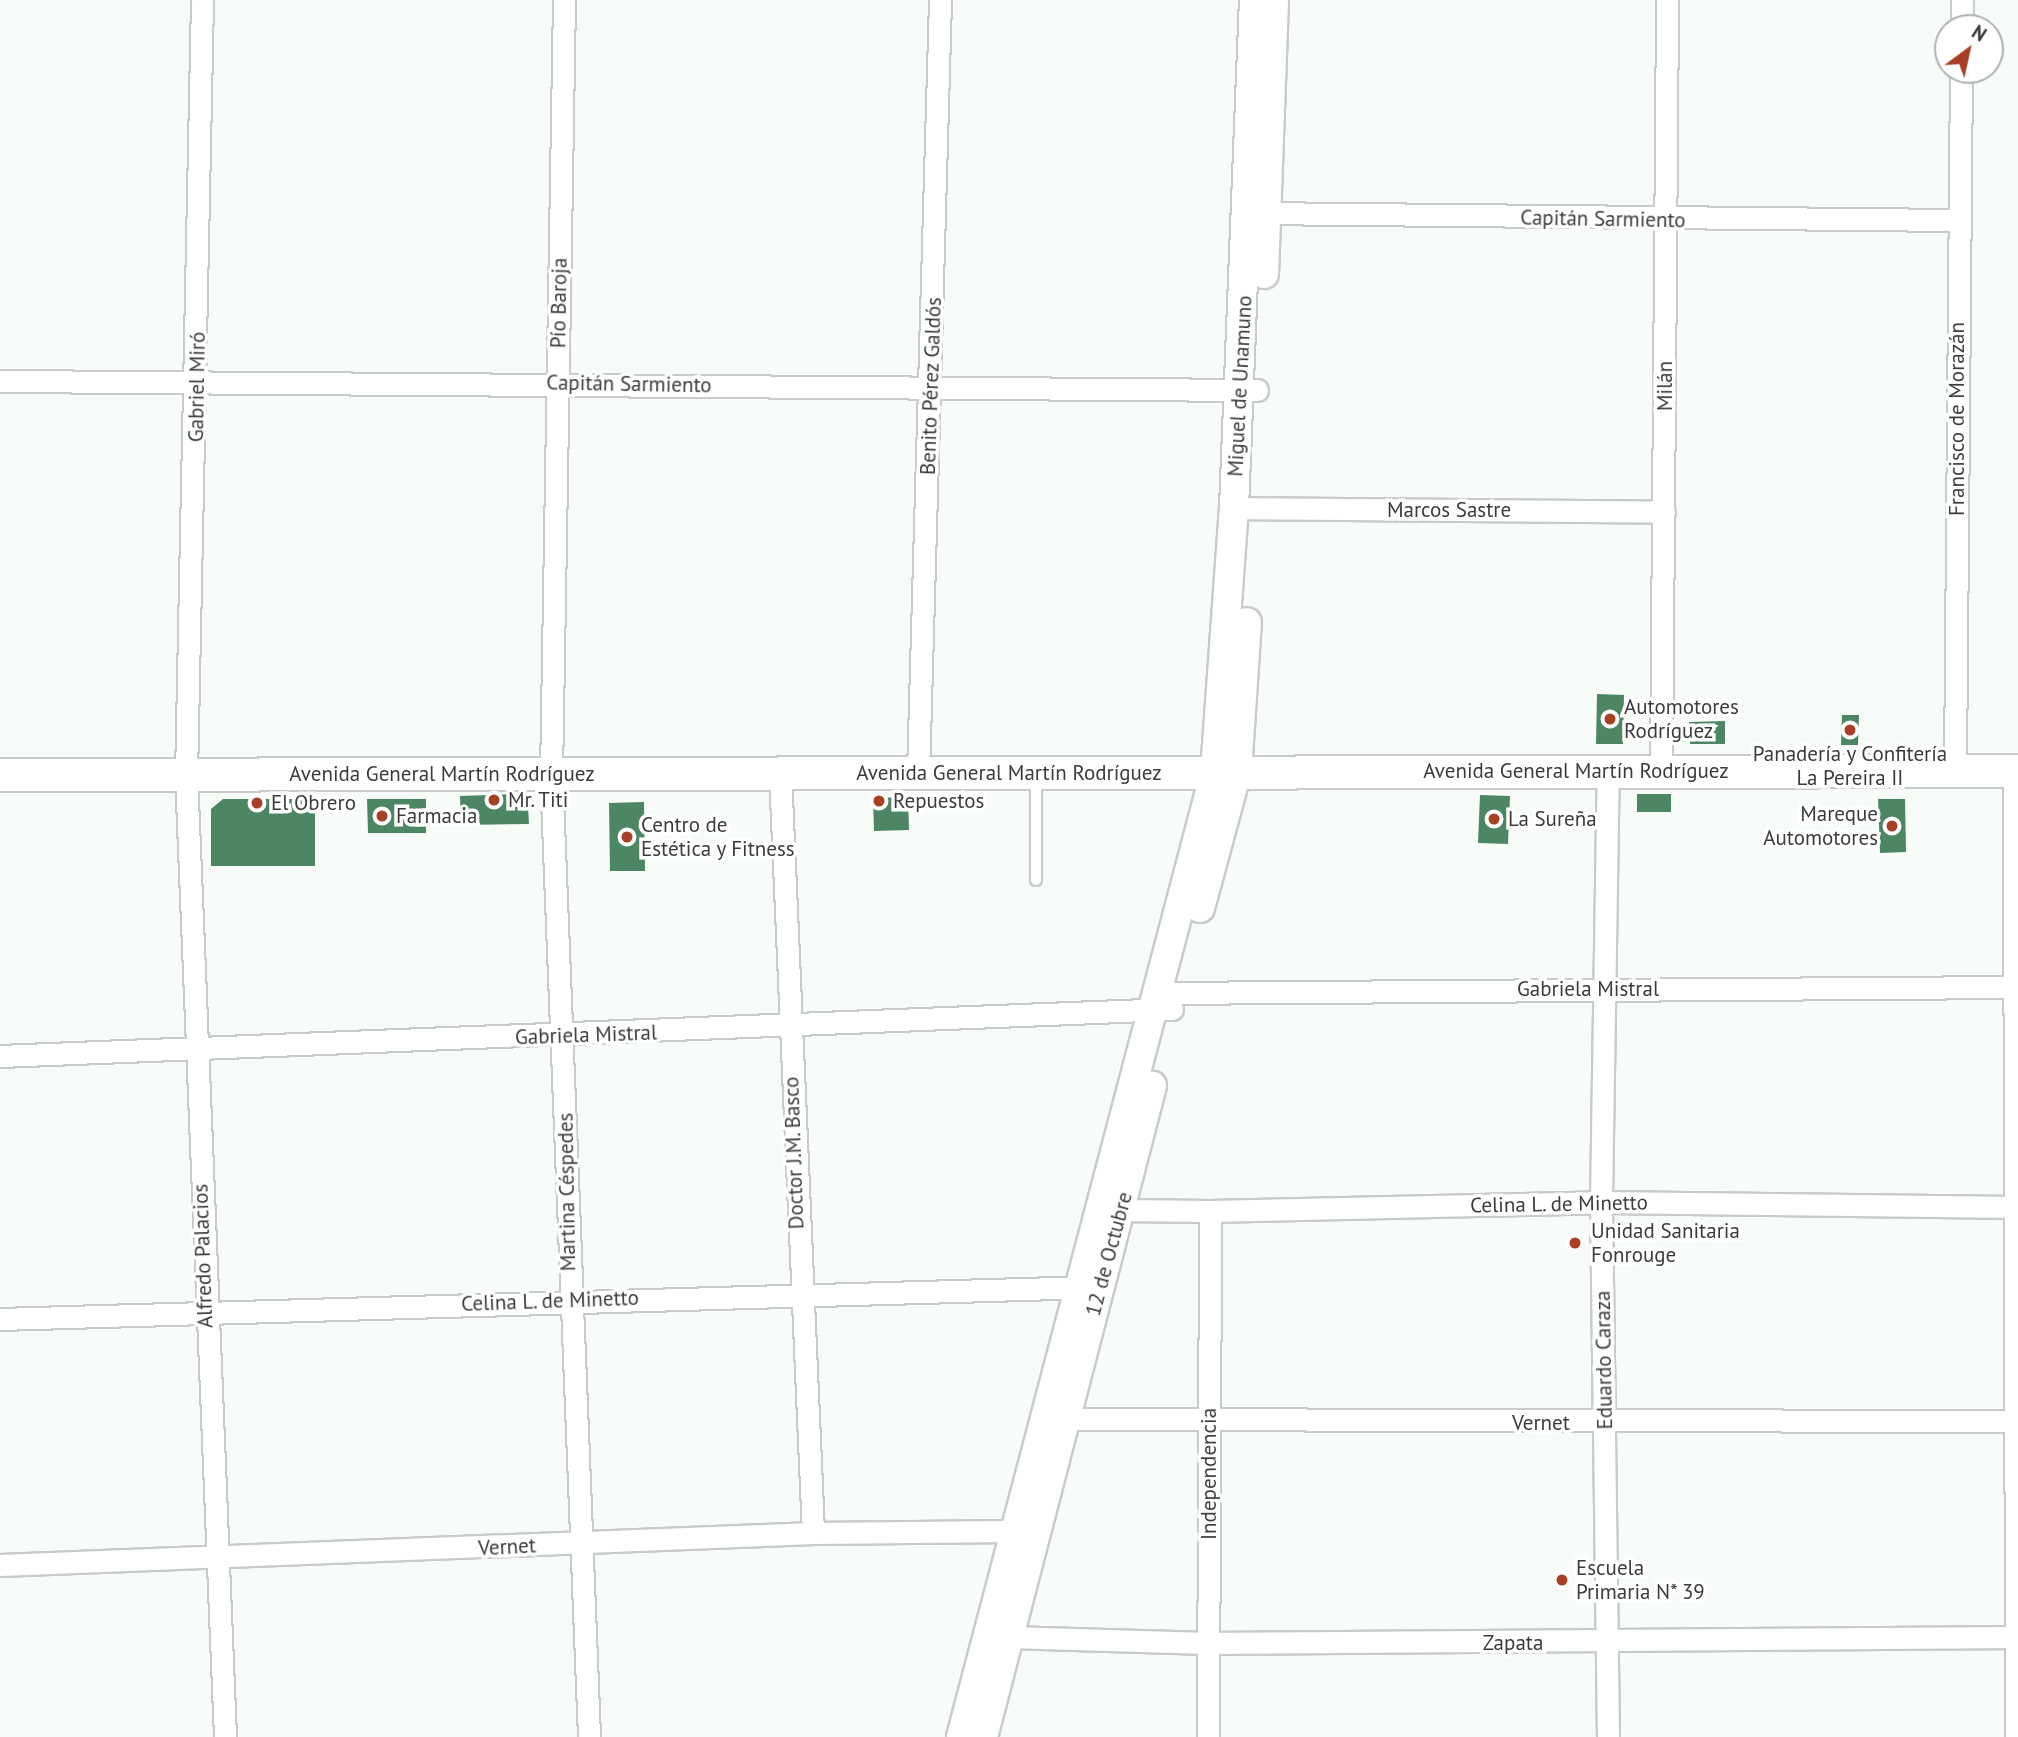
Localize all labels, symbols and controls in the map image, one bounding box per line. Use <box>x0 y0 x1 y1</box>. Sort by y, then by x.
north arrow <box>1934 14 2004 84</box>
text: N <box>1968 20 1991 47</box>
street label: Capitán Sarmiento <box>1520 205 1686 233</box>
street label: Pío Baroja <box>546 257 572 349</box>
street label: Miguel de Unamuno <box>1223 295 1257 477</box>
street label: Benito Pérez Galdós <box>915 296 947 476</box>
street label: Francisco de Morazán <box>1944 322 1970 516</box>
street label: Gabriel Miró <box>183 332 211 442</box>
street label: Milán <box>1652 361 1678 411</box>
street label: Capitán Sarmiento <box>546 370 712 398</box>
street label: Marcos Sastre <box>1387 497 1511 523</box>
place label: Automotores Rodríguez <box>1624 694 1739 744</box>
marker: Automotores Rodríguez <box>1602 711 1618 727</box>
marker: Panadería y Confitería La Pereira II <box>1842 722 1858 738</box>
place label: Panadería y Confitería La Pereira II <box>1752 741 1948 791</box>
street label: Avenida General Martín Rodríguez <box>1423 758 1729 784</box>
street label: Avenida General Martín Rodríguez <box>856 760 1162 786</box>
street label: Avenida General Martín Rodríguez <box>289 761 595 787</box>
place label: Mr. Titi <box>508 787 571 813</box>
place label: Repuestos <box>893 788 984 814</box>
place label: El Obrero <box>271 790 356 816</box>
marker: Mr. Titi <box>486 792 502 808</box>
marker: Repuestos <box>871 793 887 809</box>
marker: El Obrero <box>249 795 265 811</box>
place label: Mareque Automotores <box>1763 801 1878 851</box>
place label: Farmacia <box>396 803 477 829</box>
place label: La Sureña <box>1508 806 1597 832</box>
marker: Farmacia <box>374 808 390 824</box>
marker: La Sureña <box>1486 811 1502 827</box>
place label: Centro de Estética y Fitness <box>641 812 796 862</box>
marker: Mareque Automotores <box>1884 818 1900 834</box>
marker: Centro de Estética y Fitness <box>619 829 635 845</box>
street label: Gabriela Mistral <box>1517 976 1659 1002</box>
street label: Gabriela Mistral <box>515 1020 657 1050</box>
street label: Doctor J.M. Basco <box>779 1075 809 1231</box>
street label: Martina Céspedes <box>553 1112 581 1272</box>
street label: Alfredo Palacios <box>188 1183 218 1329</box>
street label: 12 de Octubre <box>1080 1189 1138 1319</box>
street label: Celina L. de Minetto <box>1469 1190 1649 1218</box>
place label: Unidad Sanitaria Fonrouge <box>1591 1218 1740 1268</box>
marker: Unidad Sanitaria Fonrouge <box>1565 1233 1585 1253</box>
street label: Celina L. de Minetto <box>460 1285 640 1317</box>
street label: Eduardo Caraza <box>1590 1290 1618 1430</box>
street label: Independencia <box>1196 1408 1222 1540</box>
street label: Vernet <box>1512 1410 1570 1436</box>
street label: Vernet <box>477 1533 537 1561</box>
place label: Escuela Primaria N* 39 <box>1576 1555 1706 1605</box>
marker: Escuela Primaria N* 39 <box>1554 1572 1570 1588</box>
street label: Zapata <box>1483 1630 1543 1656</box>

